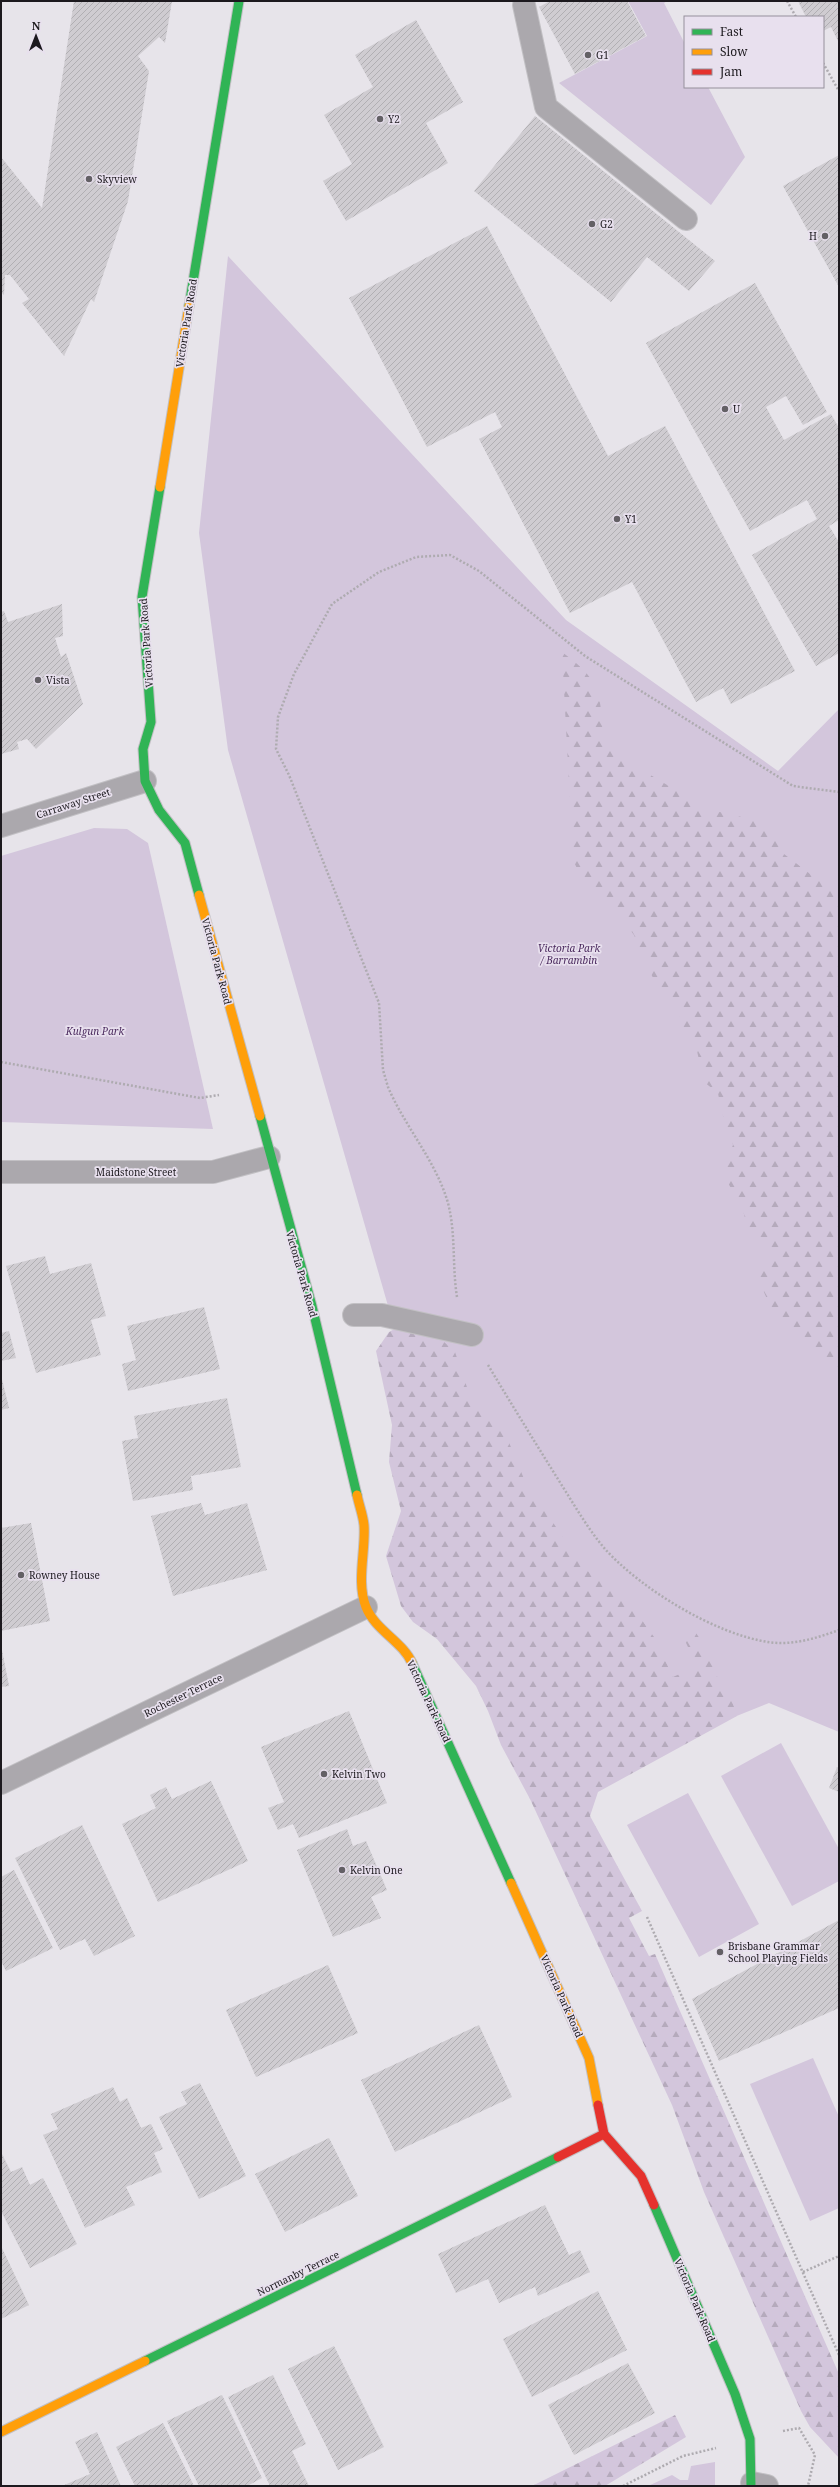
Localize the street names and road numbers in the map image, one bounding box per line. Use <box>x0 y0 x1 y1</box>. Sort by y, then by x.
street label: Victoria Park Road <box>172 278 200 368</box>
street label: Victoria Park Road <box>136 598 156 688</box>
street label: Carraway Street <box>34 784 112 822</box>
street label: Victoria Park Road <box>199 916 235 1006</box>
street label: Maidstone Street <box>96 1165 177 1179</box>
street label: Victoria Park Road <box>283 1229 321 1319</box>
street label: Victoria Park Road <box>404 1658 454 1744</box>
street label: Rochester Terrace <box>141 1670 225 1720</box>
street label: Victoria Park Road <box>537 1952 587 2040</box>
street label: Normanby Terrace <box>255 2247 341 2299</box>
street label: Victoria Park Road <box>671 2256 719 2344</box>

